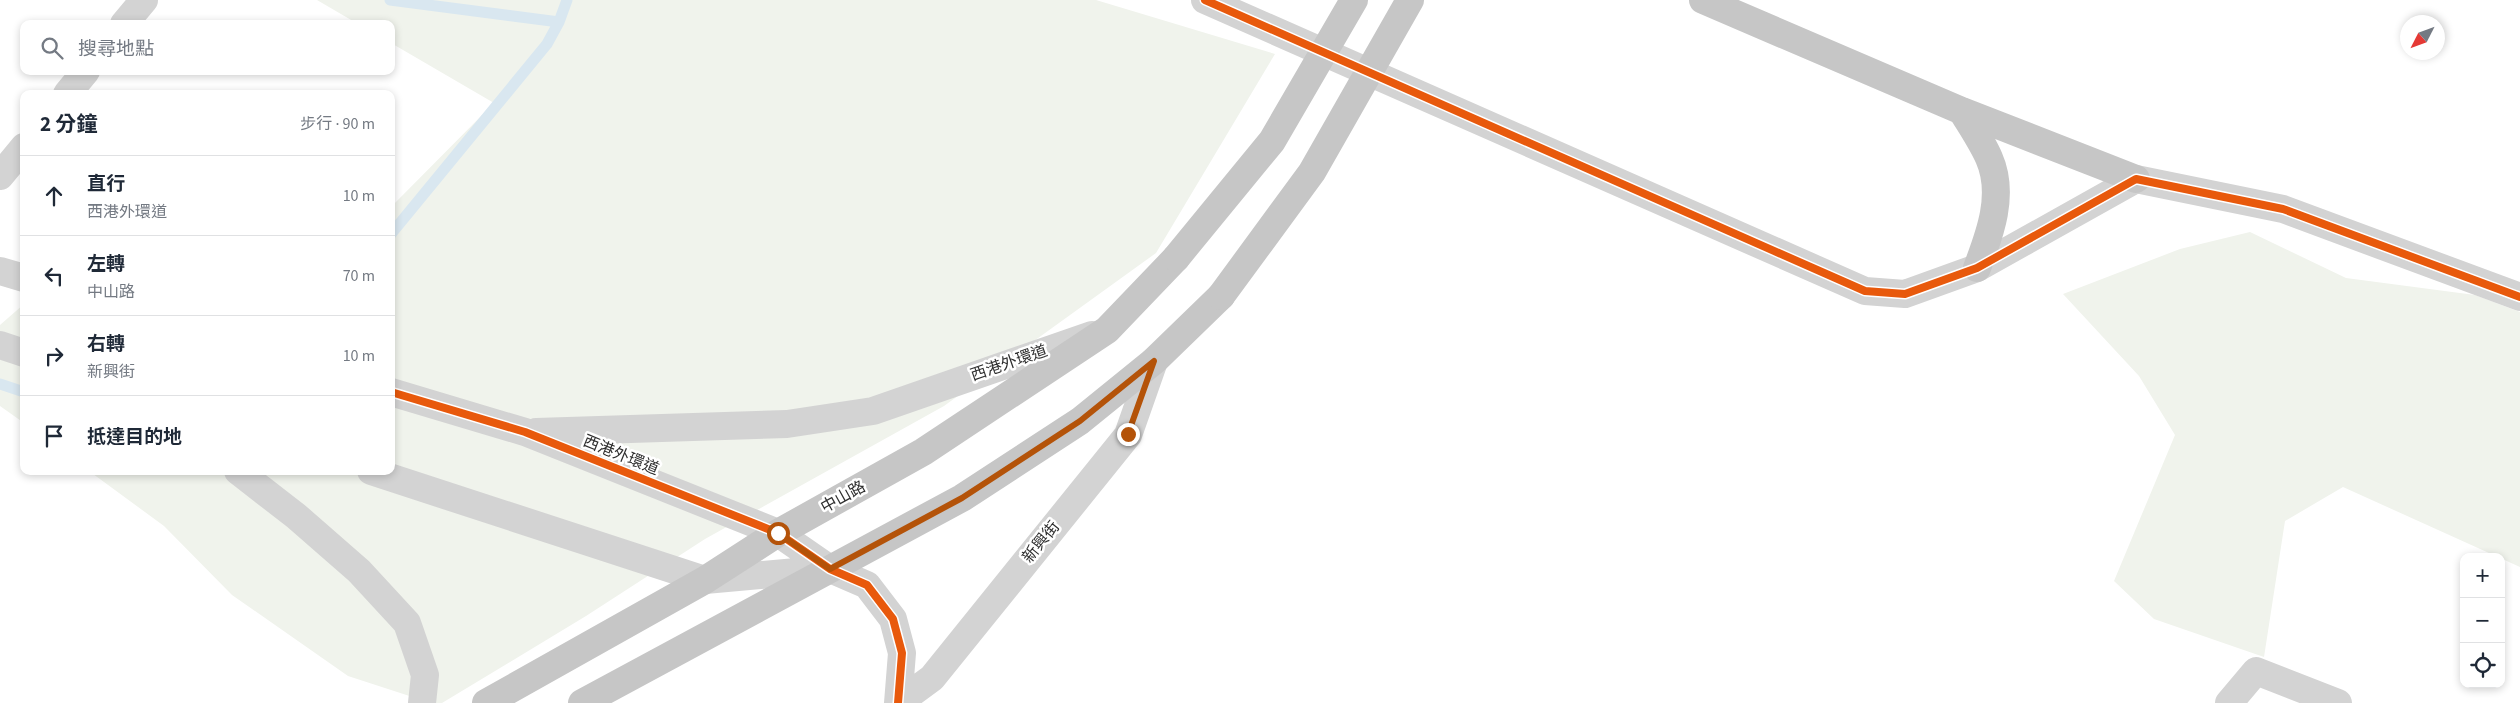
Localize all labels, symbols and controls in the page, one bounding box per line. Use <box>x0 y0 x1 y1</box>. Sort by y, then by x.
north arrow <box>2400 15 2445 60</box>
search box <box>20 20 395 75</box>
icon: search <box>38 34 66 62</box>
text: 搜尋地點 <box>78 36 154 63</box>
text: 2 分鐘 <box>40 109 97 139</box>
text: 步行 · 90 m <box>300 113 375 135</box>
text: 直行 <box>87 171 125 198</box>
icon: ahead <box>40 182 68 210</box>
text: 10 m <box>343 185 375 207</box>
text: 西港外環道 <box>87 201 167 223</box>
text: 左轉 <box>87 251 125 278</box>
icon: left <box>40 262 68 290</box>
text: 70 m <box>343 265 375 287</box>
text: 中山路 <box>87 281 135 303</box>
text: 右轉 <box>87 331 125 358</box>
street label: 西港外環道 <box>968 340 1050 386</box>
icon: right <box>40 342 68 370</box>
text: 10 m <box>343 345 375 367</box>
text: 新興街 <box>87 361 135 383</box>
icon: arrive <box>40 422 68 450</box>
route end <box>1117 423 1140 446</box>
text: 抵達目的地 <box>87 424 182 451</box>
street label: 西港外環道 <box>580 430 662 480</box>
street label: 中山路 <box>817 476 869 518</box>
street label: 新興街 <box>1017 516 1065 568</box>
route start <box>767 522 790 545</box>
map controls <box>2460 553 2505 688</box>
button: + <box>2460 553 2505 598</box>
button: − <box>2460 598 2505 643</box>
button: locate <box>2460 643 2505 688</box>

